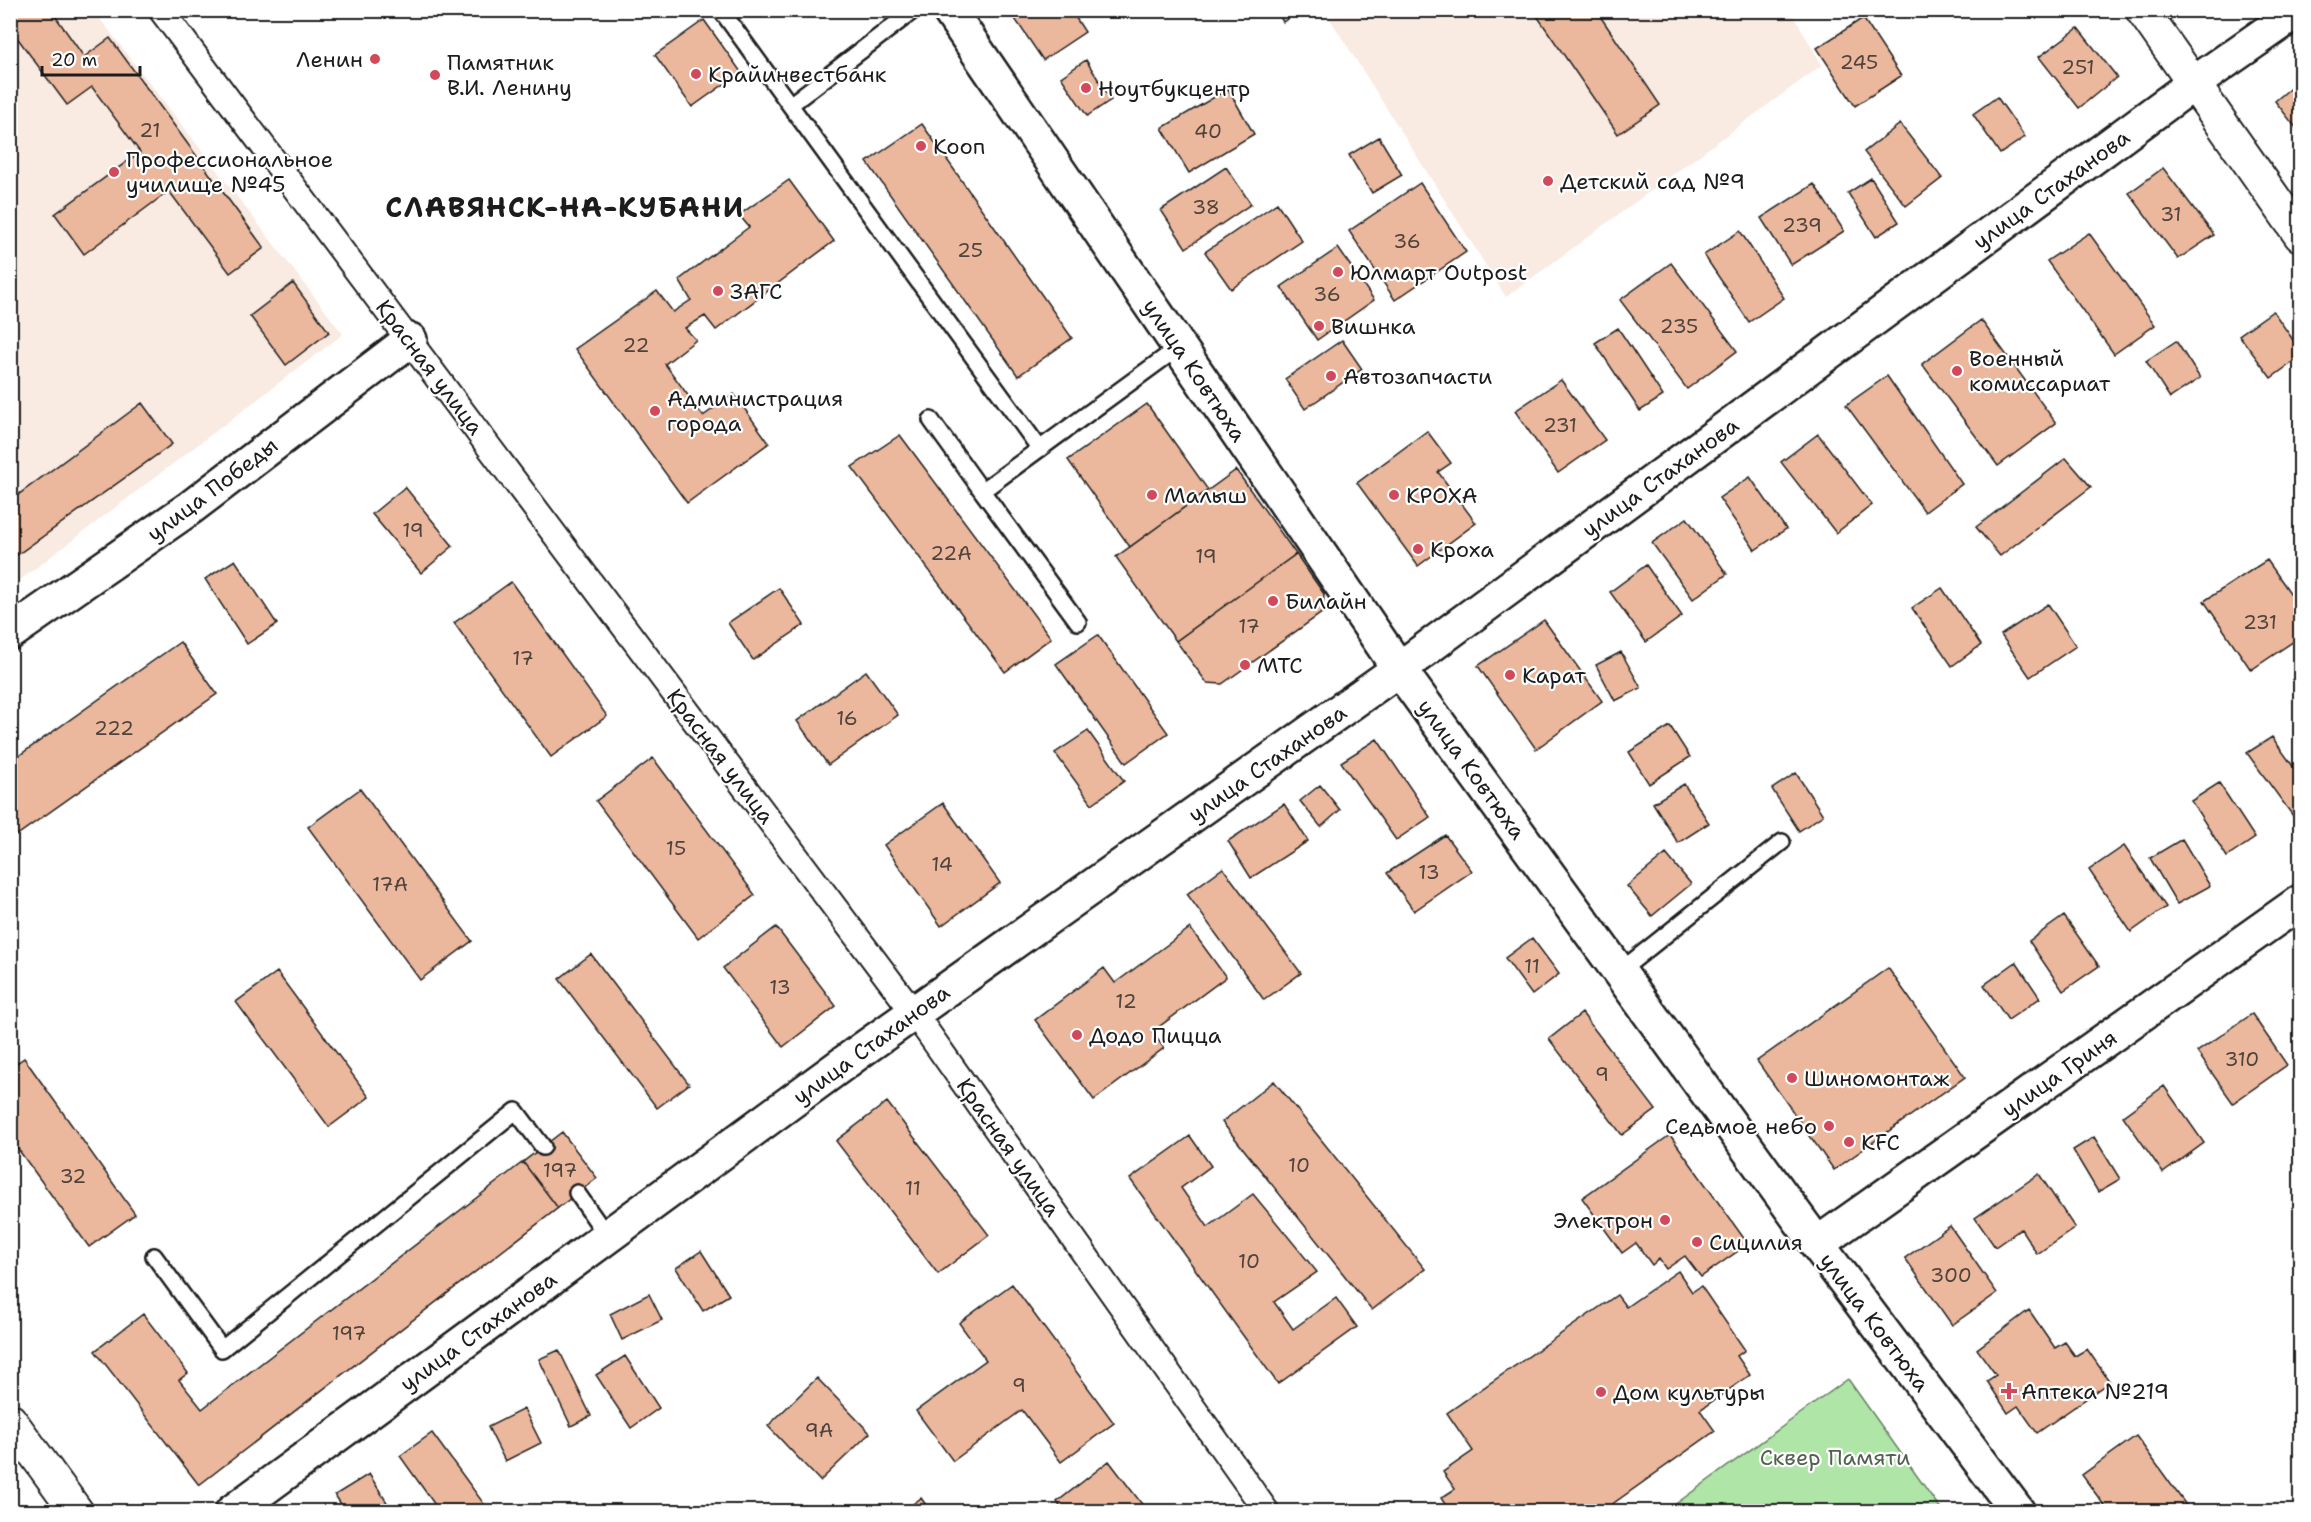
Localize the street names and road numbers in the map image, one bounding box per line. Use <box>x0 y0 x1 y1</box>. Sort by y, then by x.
street label: улица Стаханова <box>1967 123 2136 256</box>
street label: улица Ковтюха <box>1136 293 1253 448</box>
street label: Красная улица <box>369 294 490 441</box>
street label: улица Стаханова <box>1576 411 1745 544</box>
street label: улица Победы <box>141 431 284 548</box>
street label: Красная улица <box>660 683 781 830</box>
street label: улица Ковтюха <box>1411 693 1532 845</box>
street label: улица Стаханова <box>1182 698 1352 829</box>
street label: улица Стаханова <box>787 978 956 1111</box>
street label: улица Гриня <box>1996 1023 2123 1124</box>
street label: Красная улица <box>950 1072 1067 1222</box>
street label: улица Ковтюха <box>1813 1247 1937 1398</box>
street label: улица Стаханова <box>394 1265 563 1398</box>

